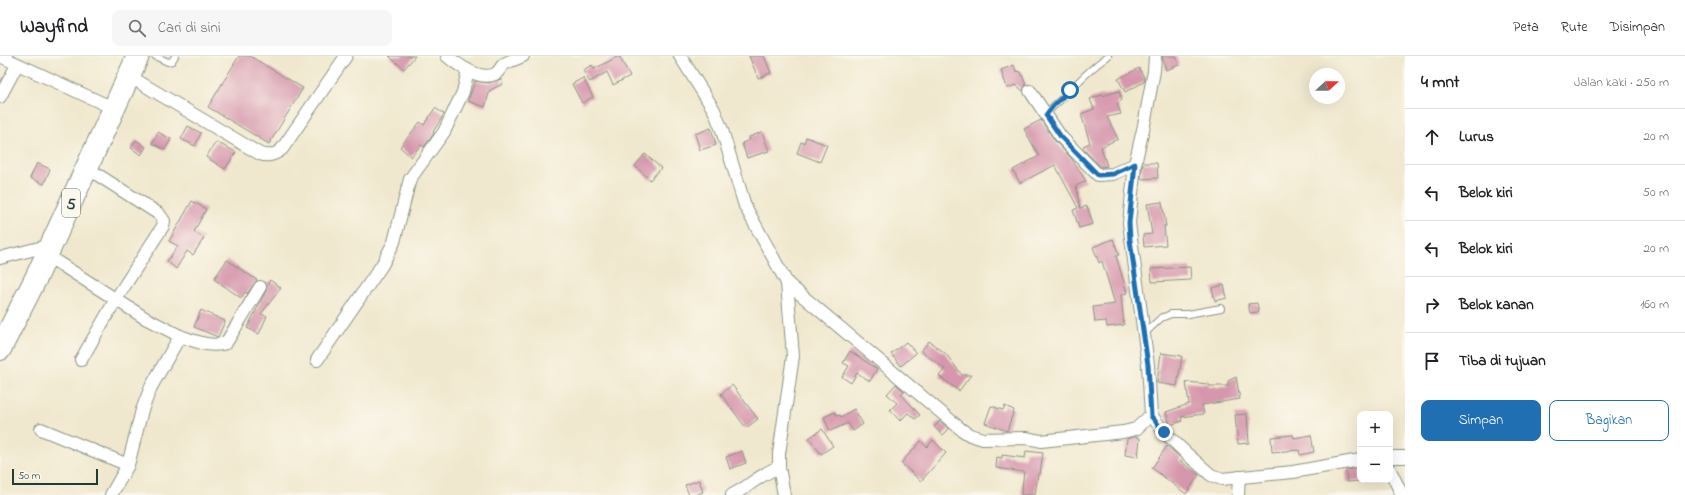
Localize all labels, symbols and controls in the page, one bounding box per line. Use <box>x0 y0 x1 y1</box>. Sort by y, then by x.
search box <box>112 10 392 46</box>
text: Wayfind <box>20 14 88 41</box>
icon: search <box>126 17 148 39</box>
text: Cari di sini <box>158 17 221 39</box>
text: Peta <box>1513 17 1539 38</box>
text: Rute <box>1561 17 1588 38</box>
text: Disimpan <box>1610 17 1665 38</box>
north arrow <box>1309 68 1345 104</box>
text: 4 mnt <box>1421 70 1460 95</box>
text: Jalan kaki · 250 m <box>1574 73 1669 92</box>
route start <box>1061 81 1079 99</box>
icon: ahead <box>1421 126 1443 148</box>
text: Lurus <box>1459 126 1494 148</box>
text: 20 m <box>1644 127 1669 146</box>
icon: left <box>1421 182 1443 204</box>
text: Belok kiri <box>1459 182 1513 204</box>
text: 50 m <box>1643 183 1669 202</box>
road number: 5 <box>62 189 80 217</box>
icon: left <box>1421 238 1443 260</box>
text: Belok kiri <box>1459 238 1513 260</box>
text: 20 m <box>1644 239 1669 258</box>
icon: right <box>1421 294 1443 316</box>
text: Belok kanan <box>1459 294 1534 316</box>
text: 160 m <box>1640 295 1669 314</box>
icon: arrive <box>1421 350 1443 372</box>
text: Tiba di tujuan <box>1459 350 1546 372</box>
button: Simpan <box>1421 400 1541 441</box>
button: Bagikan <box>1549 400 1669 441</box>
map controls <box>1357 411 1393 483</box>
button: + <box>1357 411 1393 447</box>
route end <box>1155 423 1173 441</box>
button: − <box>1357 447 1393 483</box>
scale bar <box>12 467 98 486</box>
text: 50 m <box>18 468 40 484</box>

